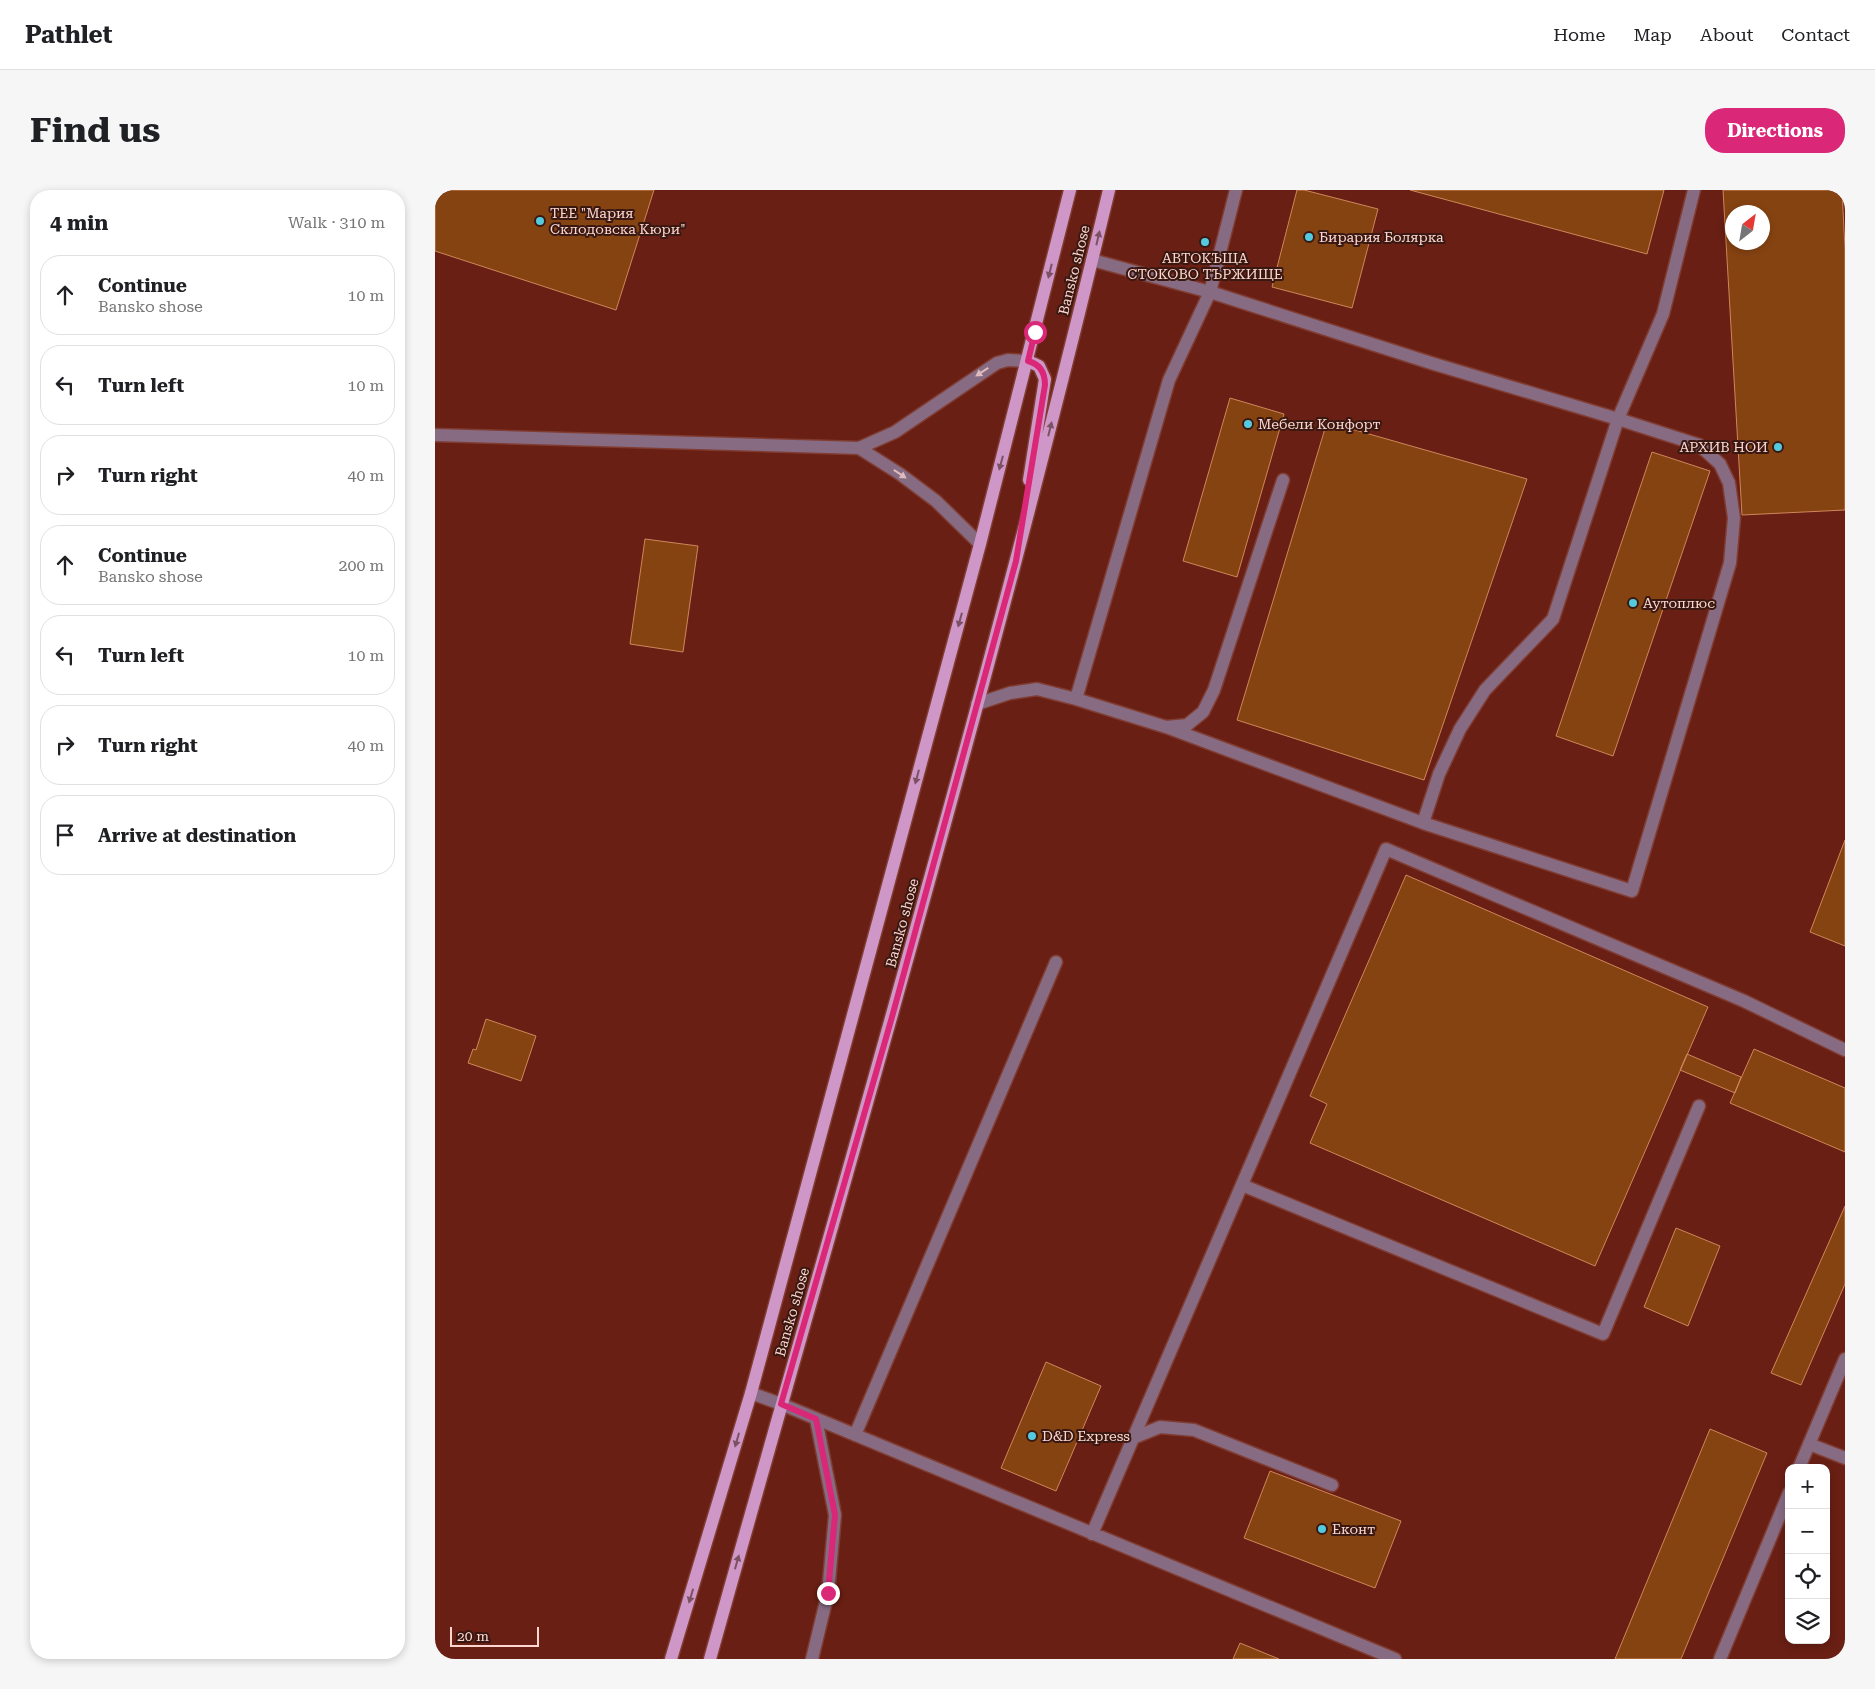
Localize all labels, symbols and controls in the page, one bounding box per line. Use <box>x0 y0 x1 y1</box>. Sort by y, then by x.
text: Pathlet <box>25 21 112 49</box>
text: Home <box>1553 24 1605 45</box>
text: Map <box>1633 24 1672 45</box>
text: About <box>1700 24 1753 45</box>
text: Contact <box>1781 24 1850 45</box>
button: Directions <box>1705 108 1845 153</box>
text: Find us <box>30 110 160 151</box>
place label: ТЕЕ "Мария Склодовска Кюри" <box>550 205 685 237</box>
north arrow <box>1725 205 1770 250</box>
text: 4 min <box>50 211 108 235</box>
text: Walk · 310 m <box>288 213 385 232</box>
marker: ТЕЕ "Мария Склодовска Кюри" <box>534 215 546 227</box>
street label: Bansko shose <box>1055 223 1093 316</box>
place label: Бирария Болярка <box>1319 229 1444 245</box>
one-way arrow <box>1094 230 1102 245</box>
marker: Бирария Болярка <box>1303 231 1315 243</box>
marker: АВТОКЪЩА СТОКОВО ТЪРЖИЩЕ <box>1199 236 1211 248</box>
place label: АВТОКЪЩА СТОКОВО ТЪРЖИЩЕ <box>1127 250 1283 282</box>
one-way arrow <box>1046 264 1054 279</box>
text: Continue <box>98 274 187 297</box>
icon: ahead <box>51 281 79 309</box>
text: 10 m <box>347 286 384 305</box>
text: Bansko shose <box>98 297 203 316</box>
route start <box>1024 321 1047 344</box>
one-way arrow <box>975 367 988 377</box>
icon: left <box>51 371 79 399</box>
text: Turn left <box>98 374 184 397</box>
text: 10 m <box>347 376 384 395</box>
place label: Мебели Конфорт <box>1258 416 1381 432</box>
marker: Мебели Конфорт <box>1242 418 1254 430</box>
one-way arrow <box>1046 422 1054 437</box>
place label: АРХИВ НОИ <box>1680 439 1768 455</box>
marker: АРХИВ НОИ <box>1772 441 1784 453</box>
one-way arrow <box>997 455 1005 470</box>
icon: right <box>51 461 79 489</box>
text: Turn right <box>98 464 198 487</box>
text: 40 m <box>347 466 384 485</box>
one-way arrow <box>893 469 907 479</box>
text: Continue <box>98 544 187 567</box>
icon: ahead <box>51 551 79 579</box>
text: 200 m <box>338 556 384 575</box>
text: Bansko shose <box>98 567 203 586</box>
place label: Аутоплюс <box>1643 595 1715 611</box>
marker: Аутоплюс <box>1627 597 1639 609</box>
one-way arrow <box>955 612 963 627</box>
icon: left <box>51 641 79 669</box>
text: Turn left <box>98 644 184 667</box>
text: 10 m <box>347 646 384 665</box>
icon: right <box>51 731 79 759</box>
text: Turn right <box>98 734 198 757</box>
text: 40 m <box>347 736 384 755</box>
one-way arrow <box>913 769 921 784</box>
icon: arrive <box>51 821 79 849</box>
text: Arrive at destination <box>98 824 296 847</box>
street label: Bansko shose <box>882 876 922 969</box>
street label: Bansko shose <box>772 1265 812 1358</box>
place label: D&D Express <box>1042 1428 1130 1444</box>
marker: D&D Express <box>1026 1430 1038 1442</box>
one-way arrow <box>733 1433 741 1448</box>
map controls <box>1785 1464 1830 1644</box>
button: + <box>1785 1464 1830 1509</box>
button: − <box>1785 1509 1830 1554</box>
place label: Еконт <box>1332 1521 1375 1537</box>
marker: Еконт <box>1316 1523 1328 1535</box>
one-way arrow <box>734 1554 742 1569</box>
button: locate <box>1785 1554 1830 1599</box>
route end <box>817 1582 840 1605</box>
one-way arrow <box>686 1588 694 1603</box>
button: layers <box>1785 1599 1830 1644</box>
scale bar <box>450 1624 539 1647</box>
text: 20 m <box>457 1628 489 1644</box>

